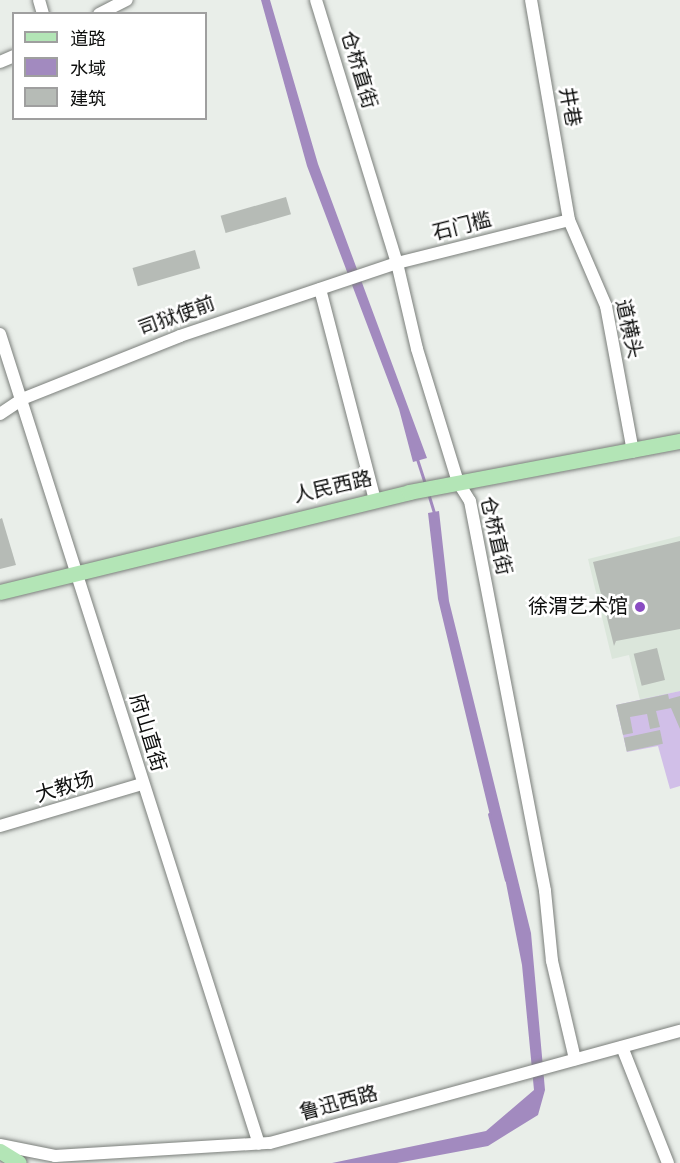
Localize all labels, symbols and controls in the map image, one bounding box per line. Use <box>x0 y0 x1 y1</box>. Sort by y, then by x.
legend <box>12 12 207 120</box>
street label: 仓桥直街 <box>335 28 381 112</box>
text: 道路 <box>70 29 106 50</box>
text: 水域 <box>70 59 106 80</box>
street label: 井巷 <box>554 85 584 129</box>
text: 建筑 <box>70 89 106 110</box>
street label: 石门槛 <box>430 208 494 246</box>
street label: 司狱使前 <box>135 292 219 342</box>
street label: 道横头 <box>610 297 646 361</box>
street label: 人民西路 <box>291 467 375 509</box>
street label: 仓桥直街 <box>474 494 516 578</box>
place label: 徐渭艺术馆 <box>528 595 628 619</box>
marker: 徐渭艺术馆 <box>633 600 647 614</box>
street label: 府山直街 <box>124 691 170 775</box>
street label: 大教场 <box>33 768 97 808</box>
street label: 鲁迅西路 <box>297 1082 381 1126</box>

